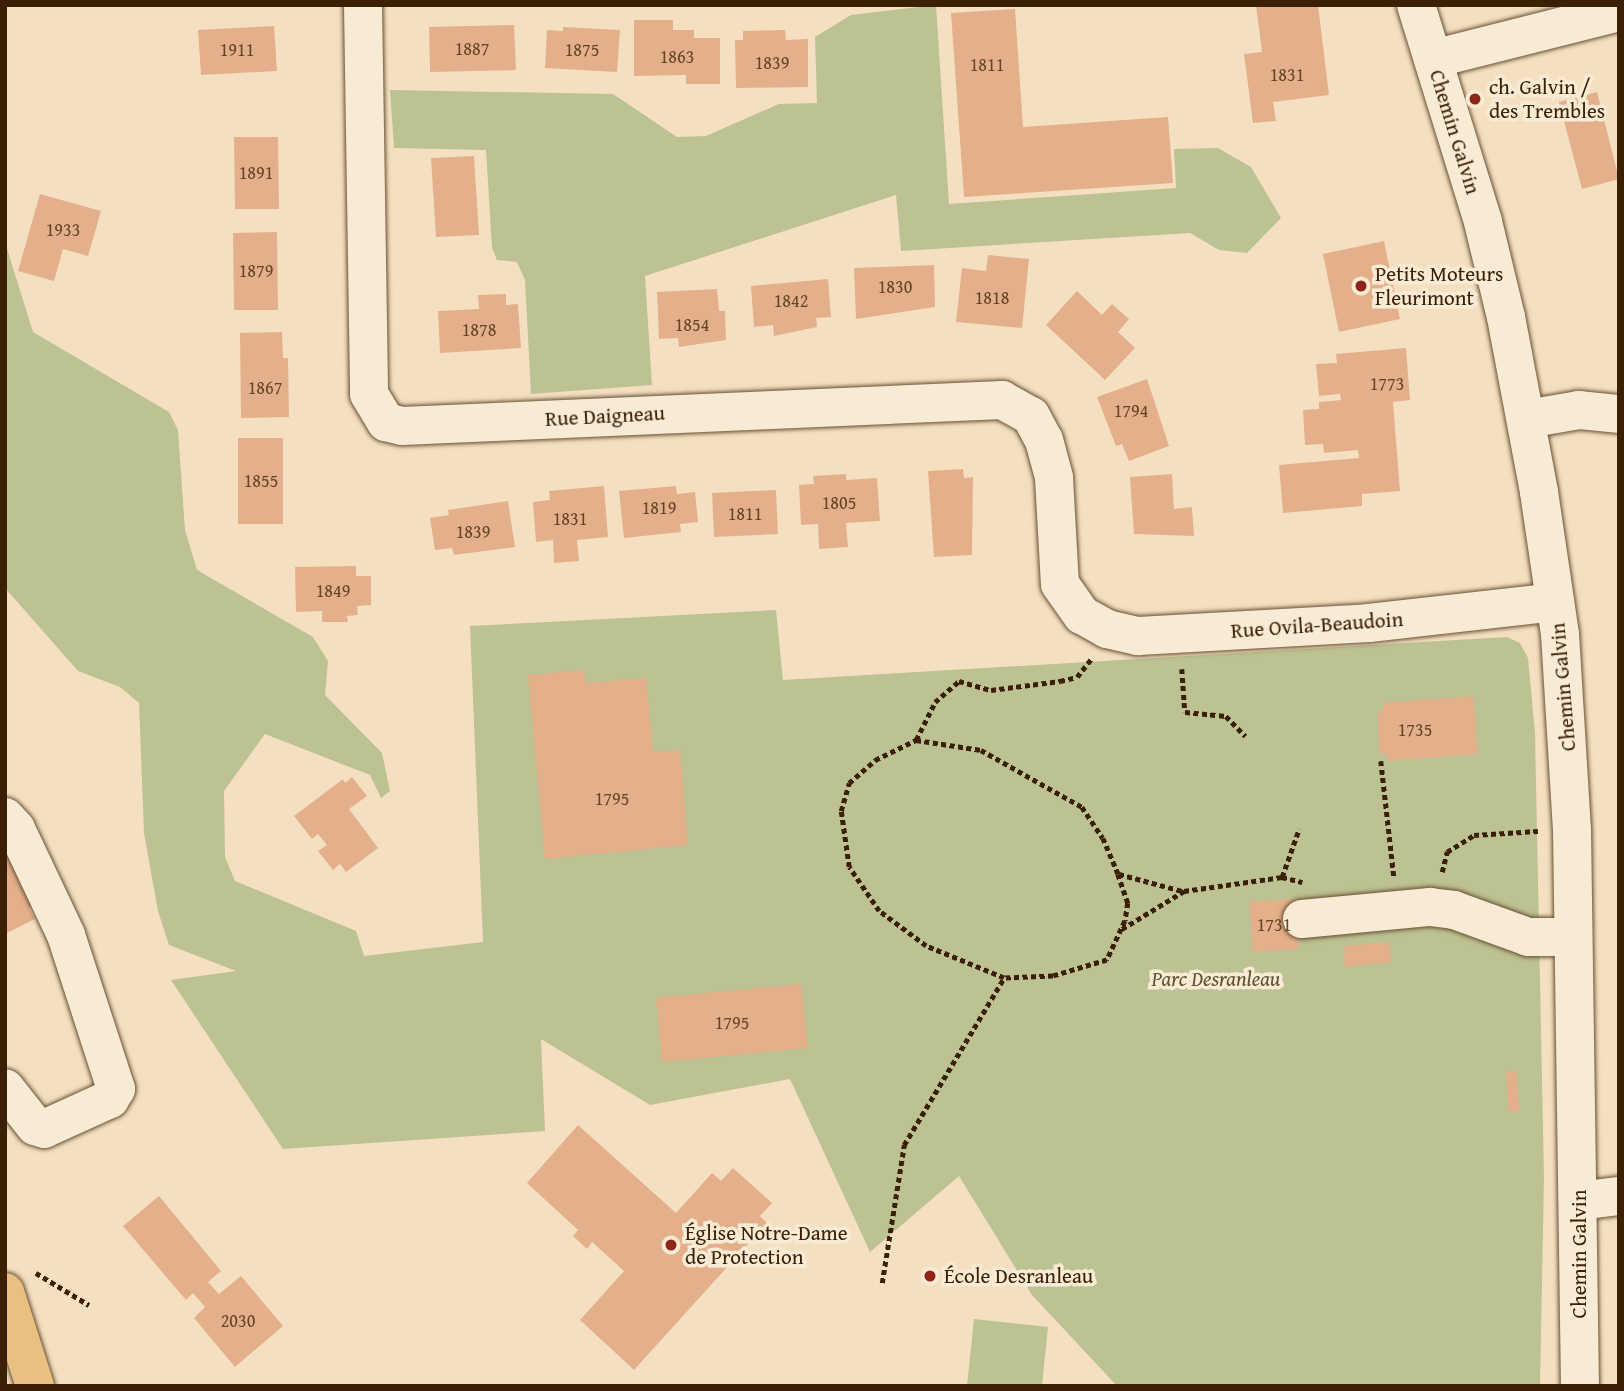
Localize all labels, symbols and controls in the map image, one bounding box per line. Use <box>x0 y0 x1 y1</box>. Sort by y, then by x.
house number: 1887 <box>455 38 489 60</box>
house number: 1911 <box>220 39 254 61</box>
house number: 1875 <box>565 39 599 61</box>
house number: 1863 <box>660 46 694 68</box>
house number: 1839 <box>755 52 789 74</box>
house number: 1811 <box>970 54 1004 76</box>
house number: 1831 <box>1270 64 1304 86</box>
street label: Chemin Galvin <box>1424 67 1486 197</box>
place label: ch. Galvin / des Trembles <box>1489 74 1605 124</box>
marker: ch. Galvin / des Trembles <box>1467 91 1483 107</box>
house number: 1891 <box>239 162 273 184</box>
house number: 1933 <box>46 219 80 241</box>
house number: 1879 <box>239 260 273 282</box>
place label: Petits Moteurs Fleurimont <box>1375 261 1503 311</box>
house number: 1830 <box>878 276 912 298</box>
marker: Petits Moteurs Fleurimont <box>1353 278 1369 294</box>
house number: 1818 <box>975 287 1009 309</box>
house number: 1842 <box>774 290 808 312</box>
house number: 1854 <box>675 314 709 336</box>
house number: 1878 <box>462 319 496 341</box>
house number: 1773 <box>1370 373 1404 395</box>
house number: 1867 <box>248 377 282 399</box>
street label: Rue Daigneau <box>544 400 666 432</box>
house number: 1794 <box>1114 400 1148 422</box>
house number: 1855 <box>244 470 278 492</box>
house number: 1805 <box>822 492 856 514</box>
house number: 1819 <box>642 497 676 519</box>
house number: 1811 <box>728 503 762 525</box>
house number: 1831 <box>553 508 587 530</box>
house number: 1839 <box>456 521 490 543</box>
house number: 1849 <box>316 580 350 602</box>
street label: Rue Ovila-Beaudoin <box>1230 606 1404 644</box>
street label: Chemin Galvin <box>1545 622 1581 752</box>
house number: 1735 <box>1398 719 1432 741</box>
house number: 1795 <box>595 788 629 810</box>
house number: 1731 <box>1257 914 1291 936</box>
park label: Parc Desranleau <box>1151 966 1281 992</box>
house number: 1795 <box>715 1012 749 1034</box>
street label: Chemin Galvin <box>1566 1190 1592 1318</box>
place label: Église Notre-Dame de Protection <box>685 1220 848 1270</box>
marker: Église Notre-Dame de Protection <box>663 1237 679 1253</box>
place label: École Desranleau <box>944 1263 1093 1289</box>
marker: École Desranleau <box>922 1268 938 1284</box>
house number: 2030 <box>221 1310 255 1332</box>

